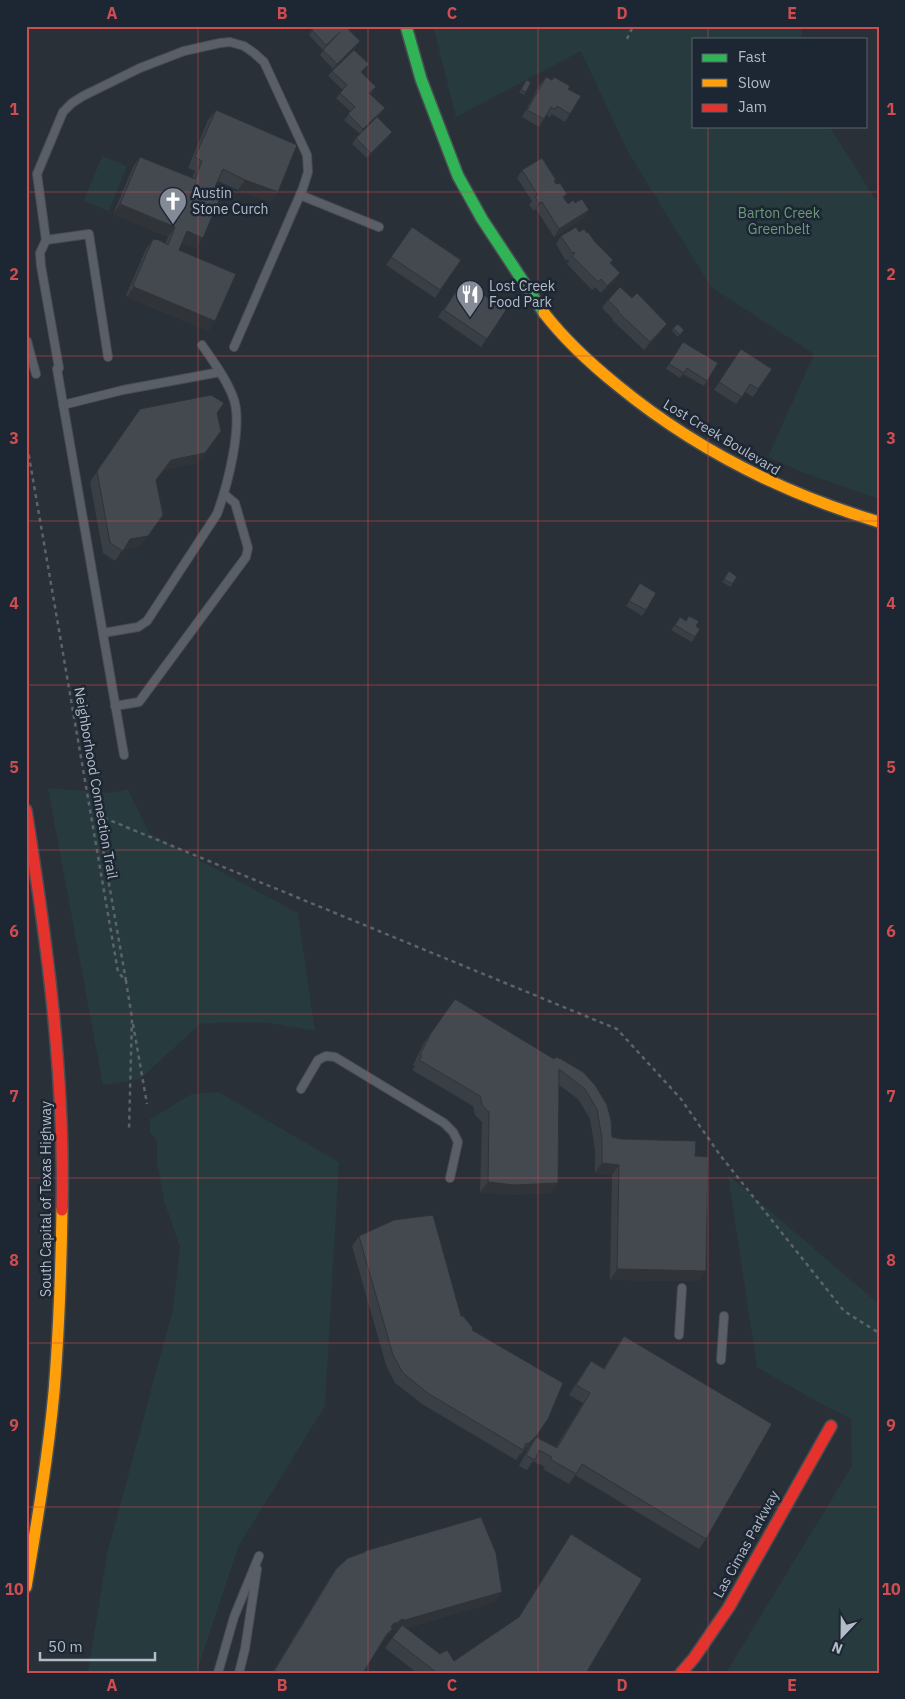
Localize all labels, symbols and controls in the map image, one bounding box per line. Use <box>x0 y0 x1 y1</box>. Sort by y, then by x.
text: A <box>107 3 118 23</box>
text: B <box>277 3 288 23</box>
text: C <box>447 3 457 23</box>
text: D <box>616 3 628 23</box>
text: E <box>787 3 797 23</box>
legend <box>692 38 868 128</box>
text: Fast <box>738 47 766 66</box>
text: Slow <box>738 73 771 92</box>
text: Jam <box>738 97 767 116</box>
text: 1 <box>9 99 19 119</box>
text: 1 <box>886 99 896 119</box>
place label: Austin Stone Curch <box>192 184 268 218</box>
church icon: Austin Stone Curch <box>158 186 188 225</box>
park label: Barton Creek Greenbelt <box>738 204 821 238</box>
text: 2 <box>9 264 19 284</box>
text: 2 <box>886 264 896 284</box>
place label: Lost Creek Food Park <box>489 277 556 311</box>
restaurant icon: Lost Creek Food Park <box>455 279 485 318</box>
street label: Lost Creek Boulevard <box>660 395 784 479</box>
text: 3 <box>9 428 19 448</box>
text: 3 <box>886 428 896 448</box>
text: 4 <box>9 593 19 613</box>
text: 4 <box>886 593 896 613</box>
street label: Neighborhood Connection Trail <box>70 686 122 881</box>
text: 5 <box>9 757 19 777</box>
text: 5 <box>886 757 896 777</box>
text: 6 <box>9 921 19 941</box>
text: 6 <box>886 921 896 941</box>
text: 7 <box>9 1086 19 1106</box>
text: 7 <box>886 1086 896 1106</box>
street label: South Capital of Texas Highway <box>37 1101 55 1297</box>
text: 8 <box>9 1250 19 1270</box>
text: 8 <box>886 1250 896 1270</box>
text: 9 <box>9 1415 19 1435</box>
text: 9 <box>886 1415 896 1435</box>
street label: Las Cimas Parkway <box>709 1487 783 1601</box>
text: 10 <box>4 1579 24 1599</box>
text: 10 <box>881 1579 901 1599</box>
north arrow <box>818 1612 868 1662</box>
scale bar <box>40 1629 155 1661</box>
text: 50 m <box>48 1637 83 1656</box>
text: N <box>829 1638 845 1658</box>
text: A <box>107 1675 118 1695</box>
text: B <box>277 1675 288 1695</box>
text: C <box>447 1675 457 1695</box>
text: D <box>616 1675 628 1695</box>
text: E <box>787 1675 797 1695</box>

